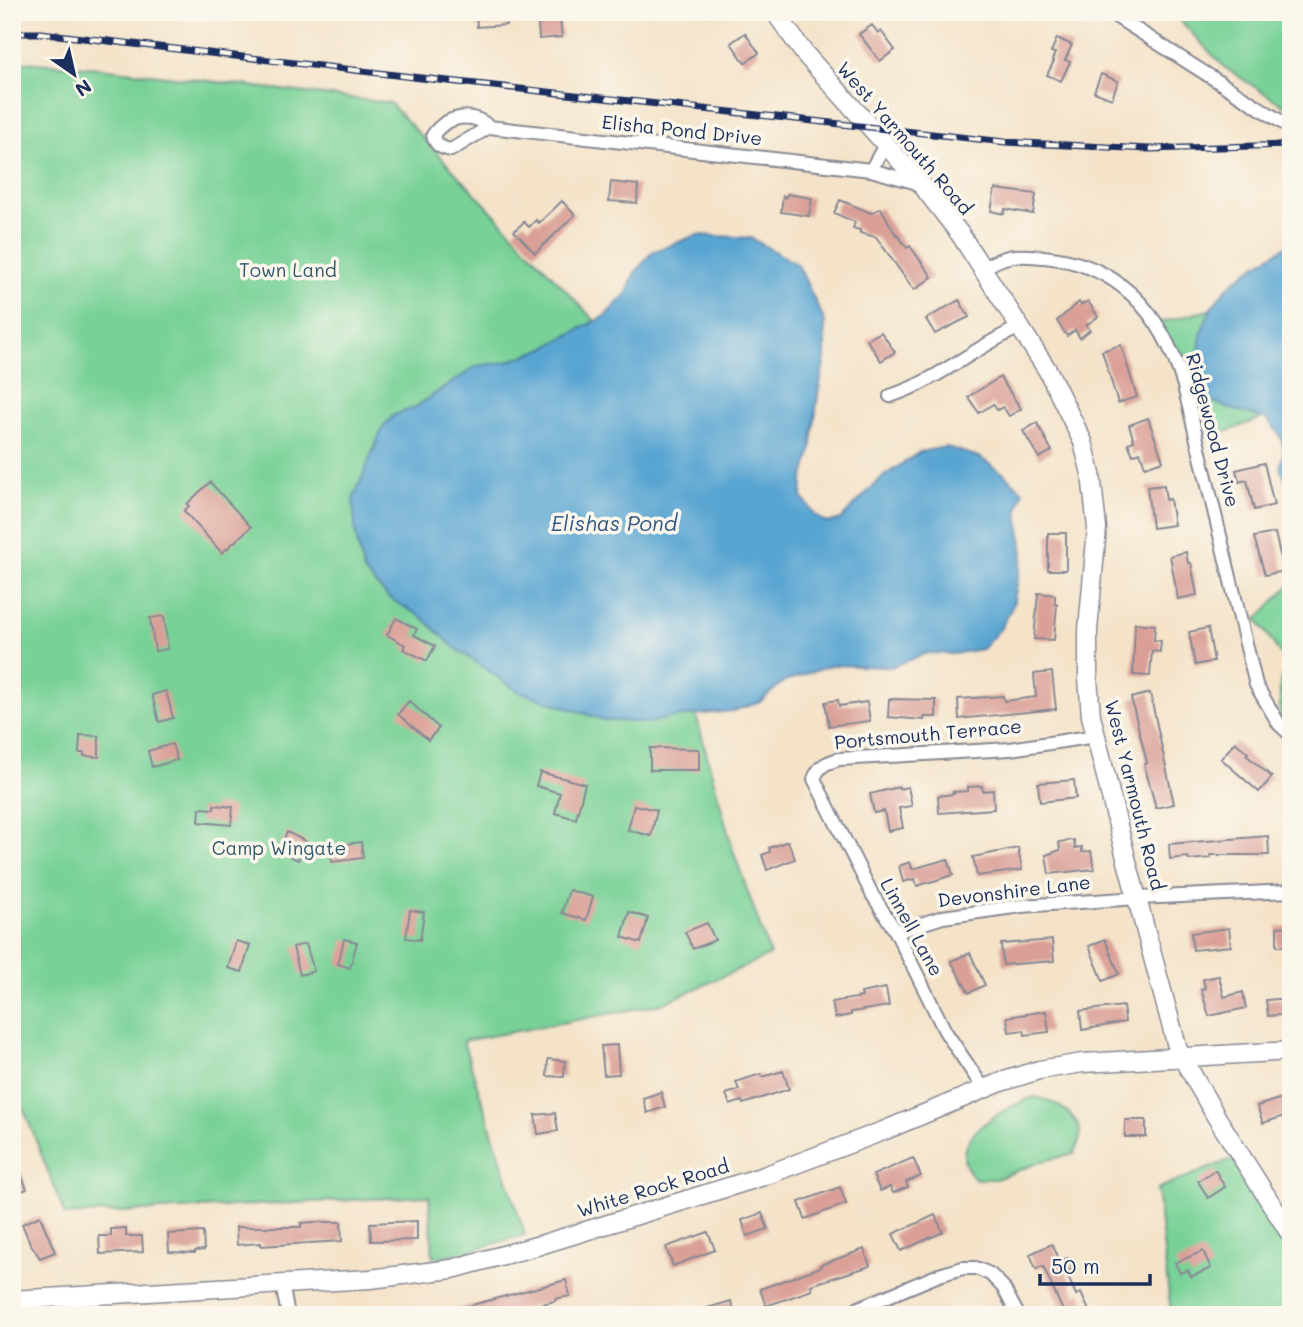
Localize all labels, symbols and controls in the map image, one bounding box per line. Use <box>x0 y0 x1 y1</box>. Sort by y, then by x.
north arrow <box>38 38 108 108</box>
street label: West Yarmouth Road <box>832 56 979 220</box>
text: N <box>71 74 97 103</box>
street label: Elisha Pond Drive <box>601 109 763 150</box>
park label: Town Land <box>239 257 337 282</box>
street label: Ridgewood Drive <box>1181 350 1246 510</box>
water label: Elishas Pond <box>551 509 679 536</box>
street label: West Yarmouth Road <box>1100 697 1171 893</box>
street label: Portsmouth Terrace <box>833 713 1023 754</box>
park label: Camp Wingate <box>212 835 346 860</box>
street label: Devonshire Lane <box>936 869 1092 912</box>
street label: Linnell Lane <box>875 873 950 980</box>
street label: White Rock Road <box>574 1153 732 1223</box>
scale bar <box>1040 1243 1151 1287</box>
text: 50 m <box>1051 1252 1100 1279</box>

